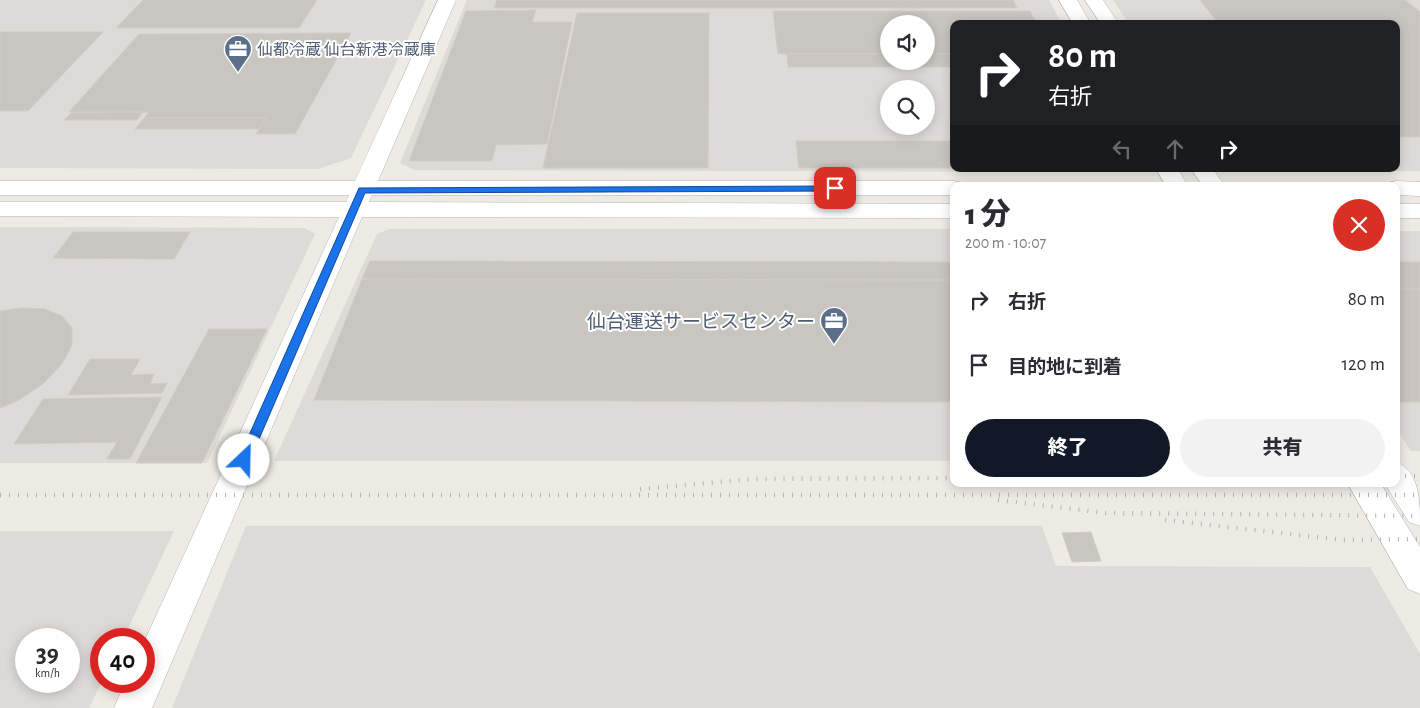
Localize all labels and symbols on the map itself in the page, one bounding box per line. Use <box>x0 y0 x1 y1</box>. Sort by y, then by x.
office icon: 仙都冷蔵 仙台新港冷蔵庫 <box>223 34 253 73</box>
place label: 仙都冷蔵 仙台新港冷蔵庫 <box>257 41 436 58</box>
pin <box>814 167 856 209</box>
office icon: 仙台運送サービスセンター <box>819 306 849 345</box>
place label: 仙台運送サービスセンター <box>587 311 815 332</box>
position arrow <box>217 433 269 485</box>
speed limit sign: 40 <box>90 628 155 693</box>

